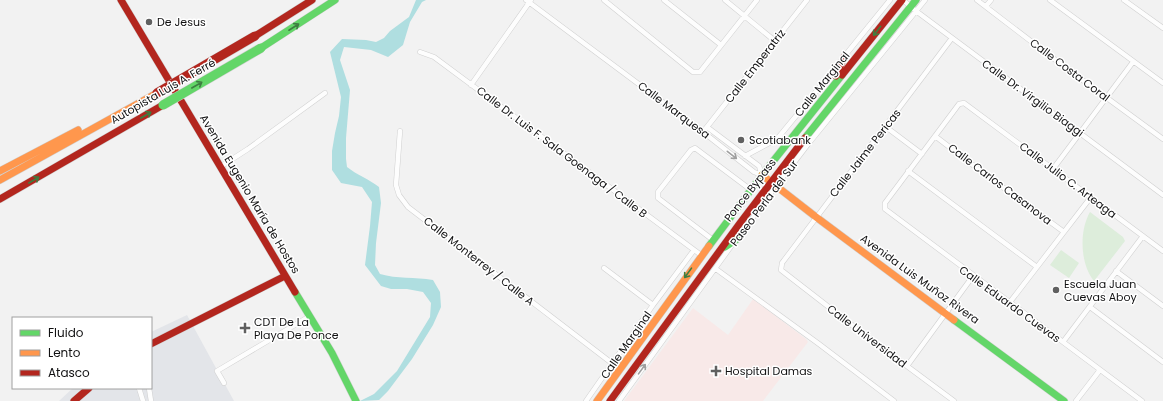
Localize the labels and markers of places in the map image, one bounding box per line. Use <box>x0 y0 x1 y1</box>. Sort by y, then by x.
place label: De Jesus <box>157 14 206 30</box>
marker: De Jesus <box>144 17 154 27</box>
place label: Scotiabank <box>749 132 811 148</box>
marker: Scotiabank <box>736 135 746 145</box>
place label: Escuela Juan Cuevas Aboy <box>1064 276 1138 305</box>
marker: Escuela Juan Cuevas Aboy <box>1051 285 1061 295</box>
place label: CDT De La Playa De Ponce <box>254 314 339 343</box>
marker: CDT De La Playa De Ponce <box>239 322 251 334</box>
place label: Hospital Damas <box>725 363 813 379</box>
marker: Hospital Damas <box>710 365 722 377</box>

